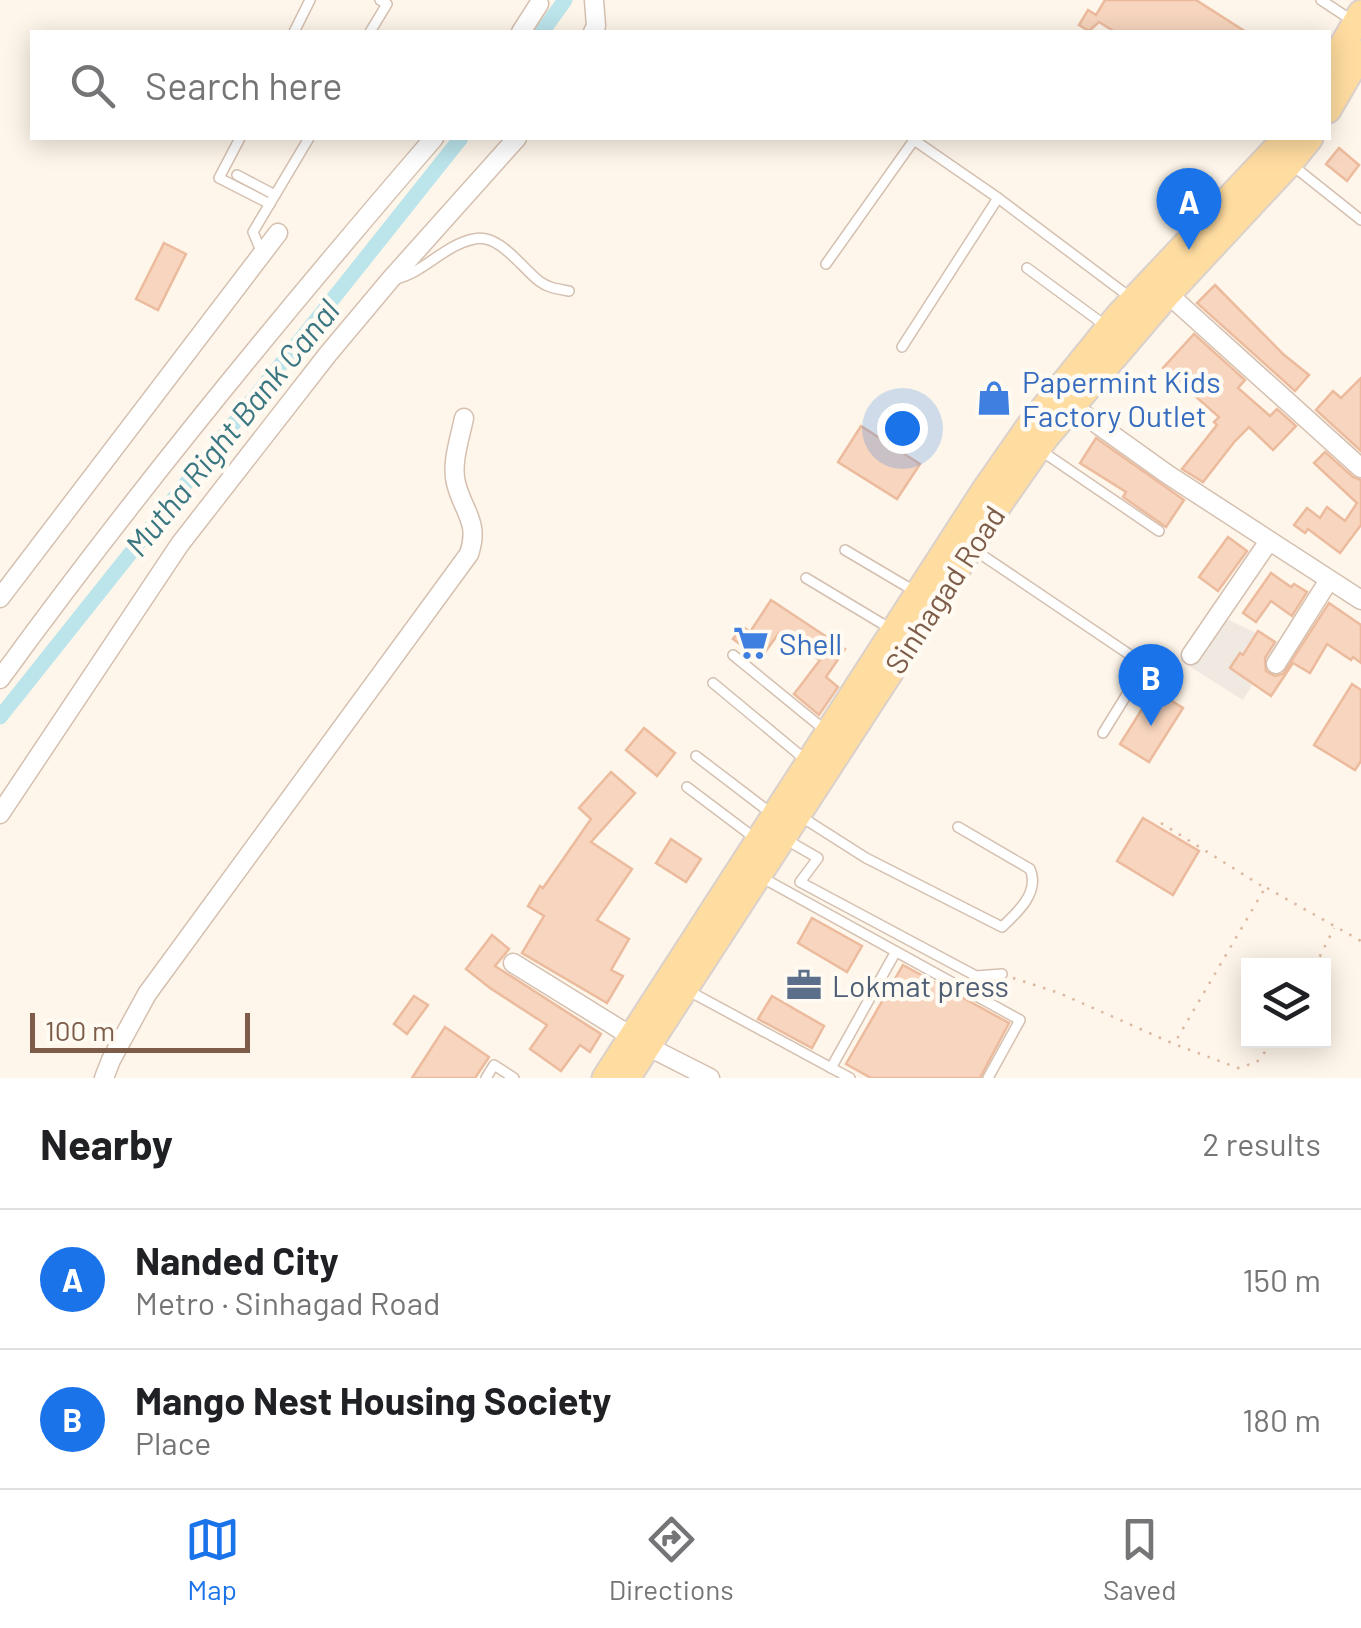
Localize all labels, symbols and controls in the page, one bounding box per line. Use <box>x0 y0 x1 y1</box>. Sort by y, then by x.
search box <box>30 30 1331 140</box>
icon: search <box>65 58 120 113</box>
text: Search here <box>145 62 343 108</box>
pin: A <box>1156 168 1222 250</box>
water label: Mutha Right Bank Canal <box>116 291 346 563</box>
place label: Papermint Kids Factory Outlet <box>1022 363 1221 433</box>
shop icon: Papermint Kids Factory Outlet <box>975 379 1013 417</box>
your location <box>877 403 928 454</box>
street label: Sinhagad Road <box>876 498 1012 680</box>
supermarket icon: Shell <box>732 624 770 662</box>
place label: Shell <box>779 625 842 661</box>
pin: B <box>1118 644 1184 726</box>
map controls <box>1241 958 1331 1048</box>
button: layers <box>1241 958 1331 1048</box>
office icon: Lokmat press <box>785 966 823 1004</box>
place label: Lokmat press <box>832 967 1009 1003</box>
scale bar <box>30 1008 250 1052</box>
text: 100 m <box>45 1013 115 1047</box>
text: Nearby <box>40 1118 173 1168</box>
text: 2 results <box>1202 1124 1321 1162</box>
text: Nanded City <box>135 1237 339 1283</box>
text: A <box>62 1260 83 1298</box>
text: 150 m <box>1242 1260 1321 1298</box>
text: Metro · Sinhagad Road <box>135 1283 441 1321</box>
text: Mango Nest Housing Society <box>135 1377 612 1423</box>
text: B <box>63 1400 82 1438</box>
text: 180 m <box>1242 1400 1321 1438</box>
text: Place <box>135 1423 211 1461</box>
tab: Map <box>185 1512 240 1606</box>
tab: Directions <box>609 1512 734 1606</box>
tab: Saved <box>1103 1512 1176 1606</box>

